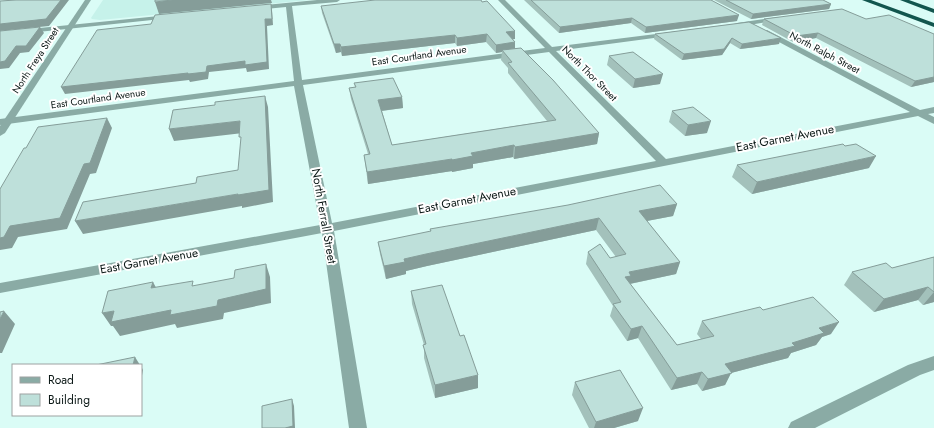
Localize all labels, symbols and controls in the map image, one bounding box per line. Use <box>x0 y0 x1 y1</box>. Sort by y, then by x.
street label: North Freya Street <box>8 24 63 96</box>
street label: North Ralph Street <box>787 28 863 78</box>
street label: East Courtland Avenue <box>371 41 467 70</box>
street label: North Thor Street <box>559 42 621 105</box>
street label: East Courtland Avenue <box>50 84 146 113</box>
street label: East Garnet Avenue <box>735 120 835 156</box>
street label: North Ferrall Street <box>307 167 341 265</box>
street label: East Garnet Avenue <box>417 182 517 218</box>
street label: East Garnet Avenue <box>99 244 199 278</box>
legend <box>12 364 142 416</box>
text: Road <box>48 371 74 389</box>
text: Building <box>48 391 90 409</box>

